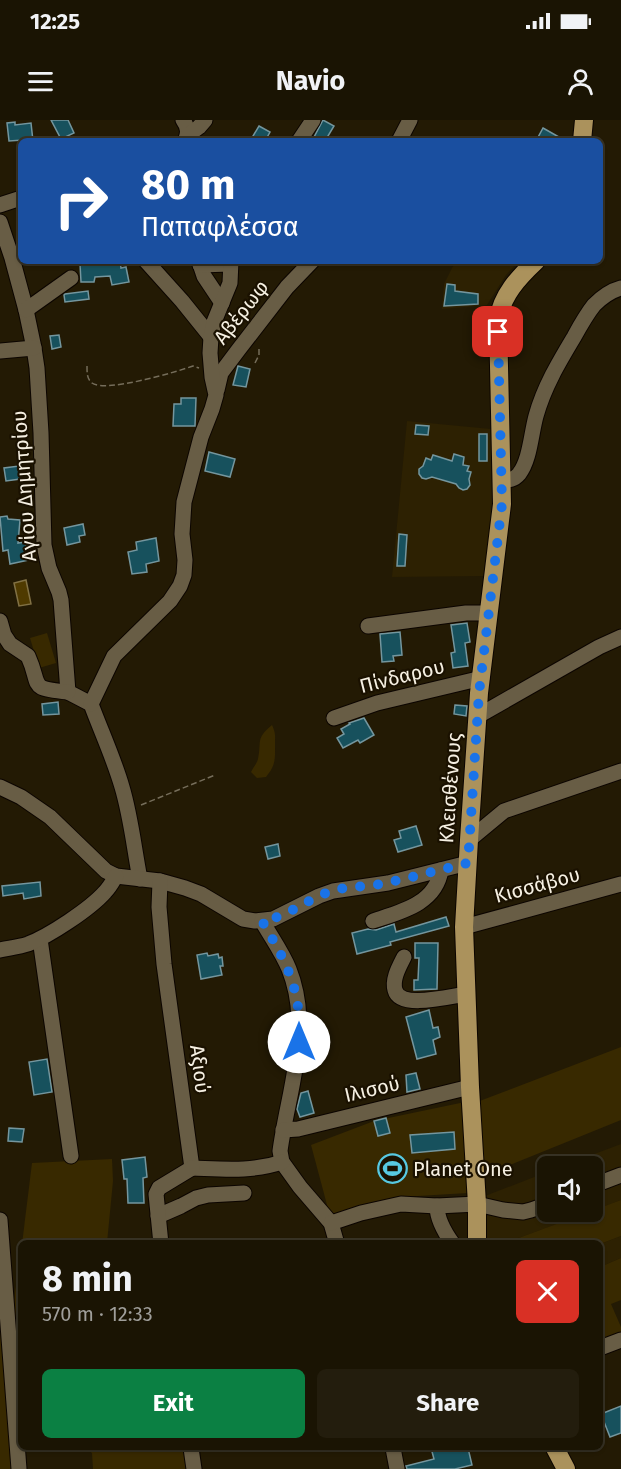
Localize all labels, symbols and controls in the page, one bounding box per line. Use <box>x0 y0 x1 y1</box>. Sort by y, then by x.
text: 12:25 <box>30 8 80 35</box>
icon: menu <box>24 65 57 98</box>
text: Navio <box>276 65 345 97</box>
icon: person <box>564 65 597 98</box>
text: 80 m <box>141 160 235 210</box>
icon: right <box>42 162 120 240</box>
text: Παπαφλέσσα <box>141 211 299 243</box>
street label: Αβέρωφ <box>209 275 273 349</box>
pin <box>472 306 523 357</box>
icon: arrive <box>481 315 514 348</box>
street label: Αγίου Δημητρίου <box>7 410 41 562</box>
street label: Πίνδαρου <box>357 654 447 698</box>
street label: Κλεισθένους <box>434 732 466 844</box>
street label: Κισσάβου <box>492 862 582 908</box>
position arrow <box>267 1010 331 1074</box>
street label: Αξιού <box>185 1043 215 1095</box>
street label: Ιλισού <box>342 1071 402 1107</box>
sports icon: Planet One <box>376 1153 408 1185</box>
map controls <box>537 1156 603 1222</box>
button: sound <box>537 1156 603 1222</box>
place label: Planet One <box>413 1157 513 1181</box>
text: 8 min <box>42 1257 133 1301</box>
button: close <box>516 1260 579 1323</box>
text: 570 m · 12:33 <box>42 1302 153 1326</box>
button: Exit <box>42 1369 305 1438</box>
button: Share <box>317 1369 579 1438</box>

